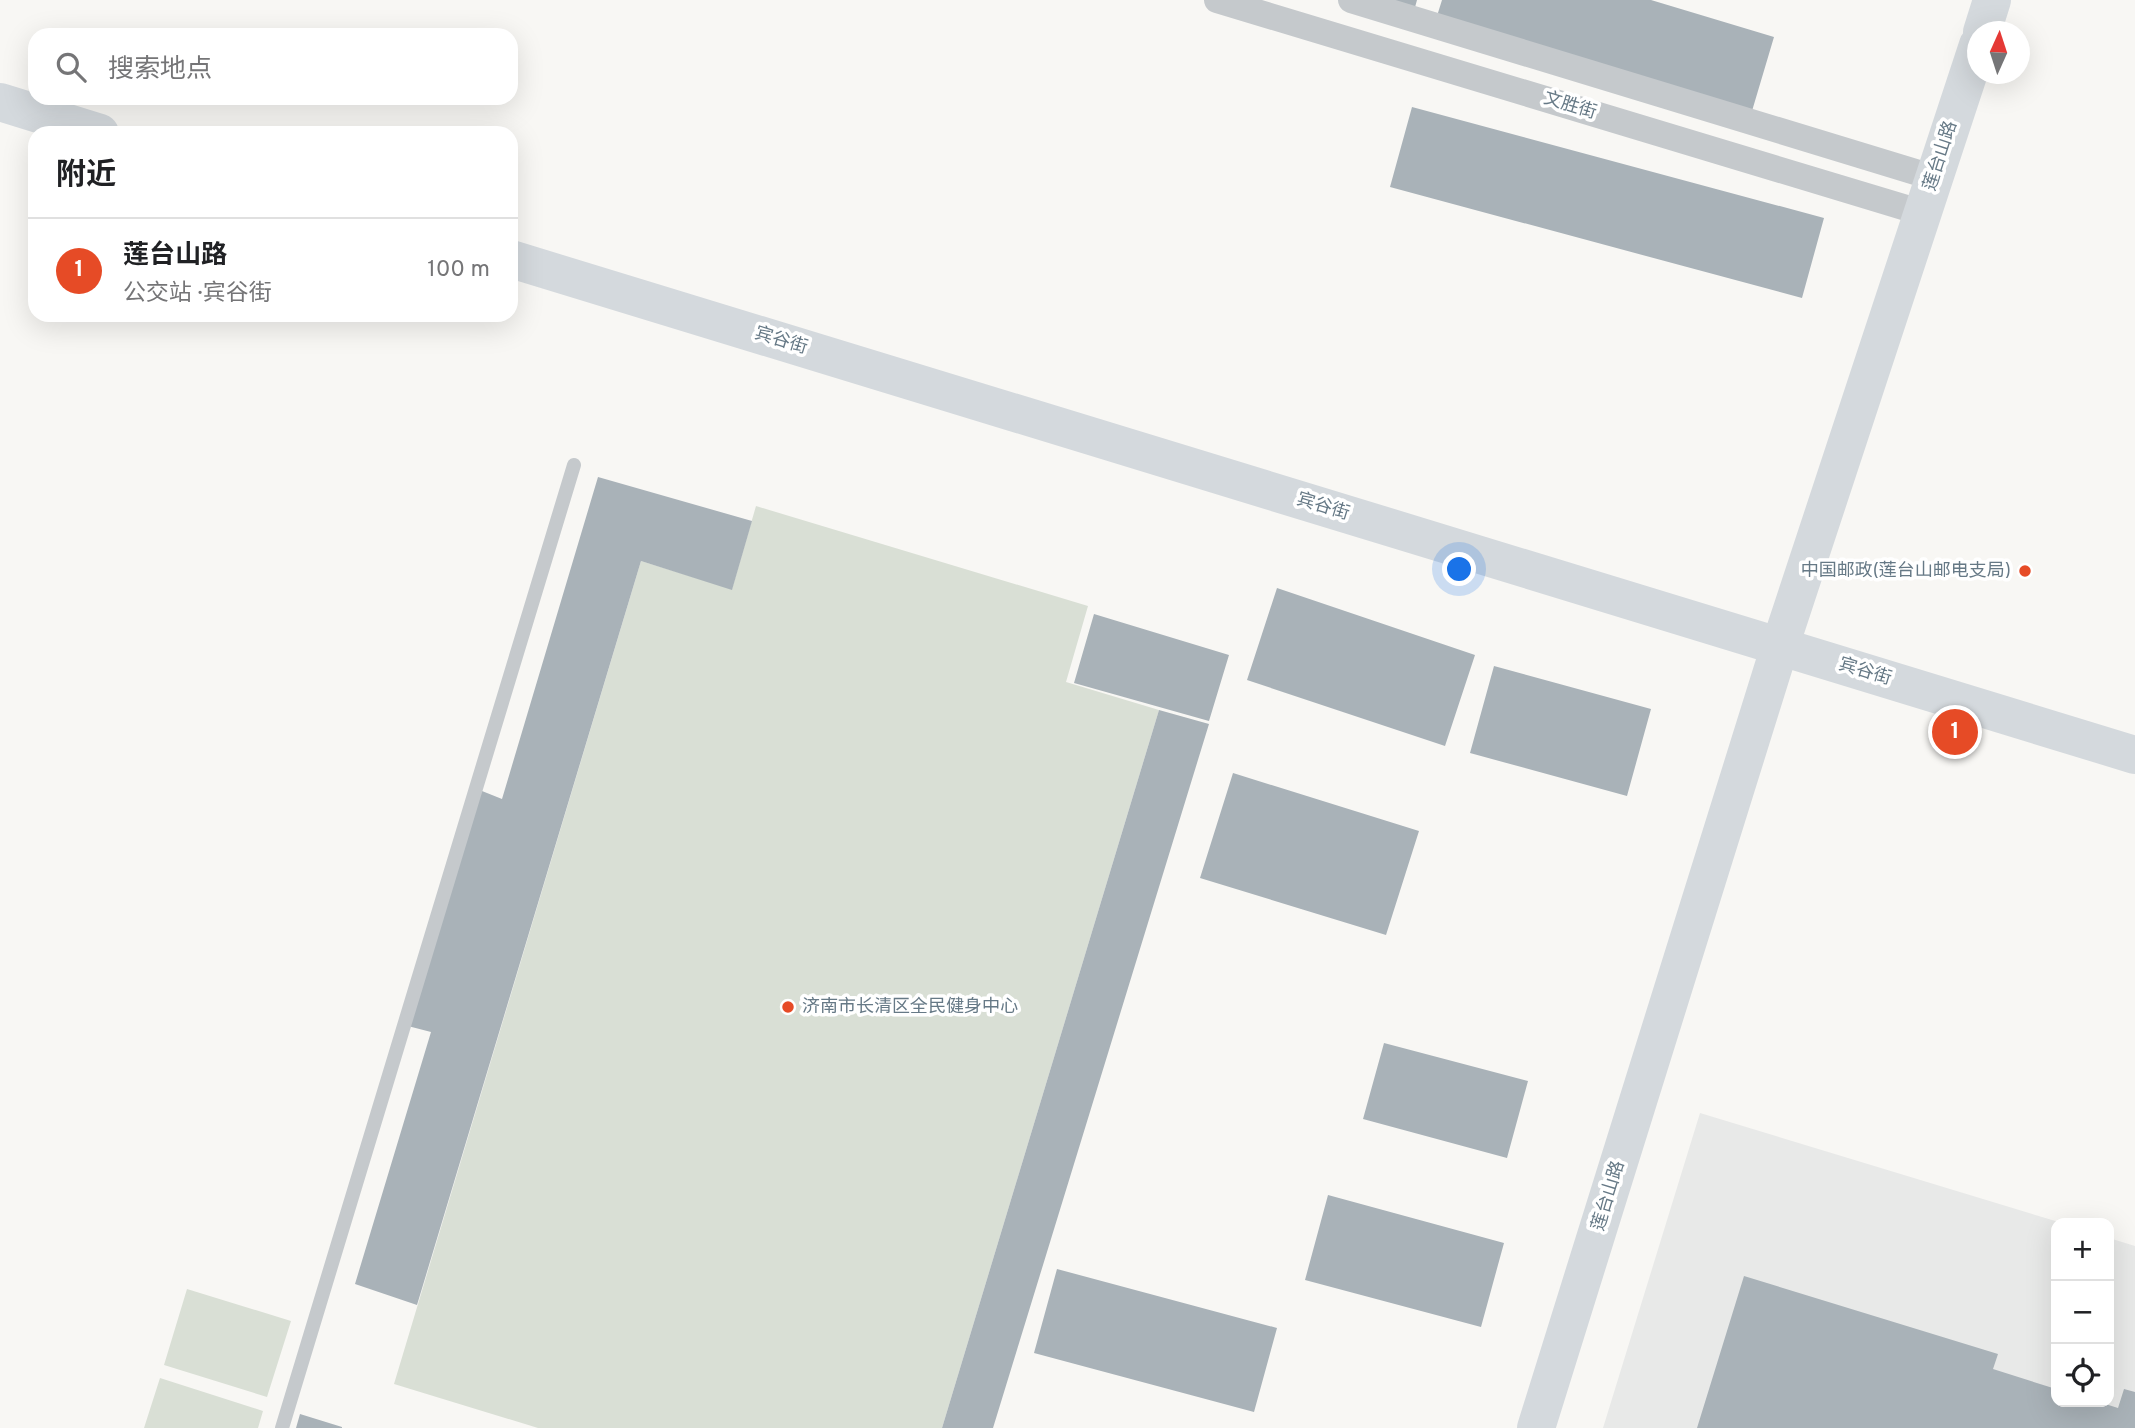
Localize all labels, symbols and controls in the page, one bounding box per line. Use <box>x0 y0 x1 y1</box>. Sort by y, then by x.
north arrow <box>1967 21 2030 84</box>
search box <box>28 28 518 105</box>
icon: search <box>52 48 90 86</box>
text: 搜索地点 <box>108 54 212 87</box>
street label: 文胜街 <box>1541 87 1599 125</box>
street label: 莲台山路 <box>1919 118 1963 194</box>
text: 附近 <box>56 158 116 195</box>
text: 莲台山路 <box>123 240 227 273</box>
text: 1 <box>74 256 84 285</box>
text: 100 m <box>427 256 490 285</box>
text: 公交站 · 宾谷街 <box>123 280 272 309</box>
street label: 宾谷街 <box>752 322 810 360</box>
street label: 宾谷街 <box>1294 488 1352 526</box>
your location <box>1442 552 1476 586</box>
place label: 中国邮政(莲台山邮电支局) <box>1801 560 2011 583</box>
marker: 中国邮政(莲台山邮电支局) <box>2017 563 2033 579</box>
street label: 宾谷街 <box>1836 653 1894 691</box>
pin: 1 <box>1932 706 1978 758</box>
place label: 济南市长清区全民健身中心 <box>802 996 1018 1019</box>
marker: 济南市长清区全民健身中心 <box>780 999 796 1015</box>
street label: 莲台山路 <box>1587 1158 1631 1234</box>
map controls <box>2051 1218 2114 1407</box>
button: + <box>2051 1218 2114 1281</box>
button: − <box>2051 1281 2114 1344</box>
button: locate <box>2051 1344 2114 1407</box>

